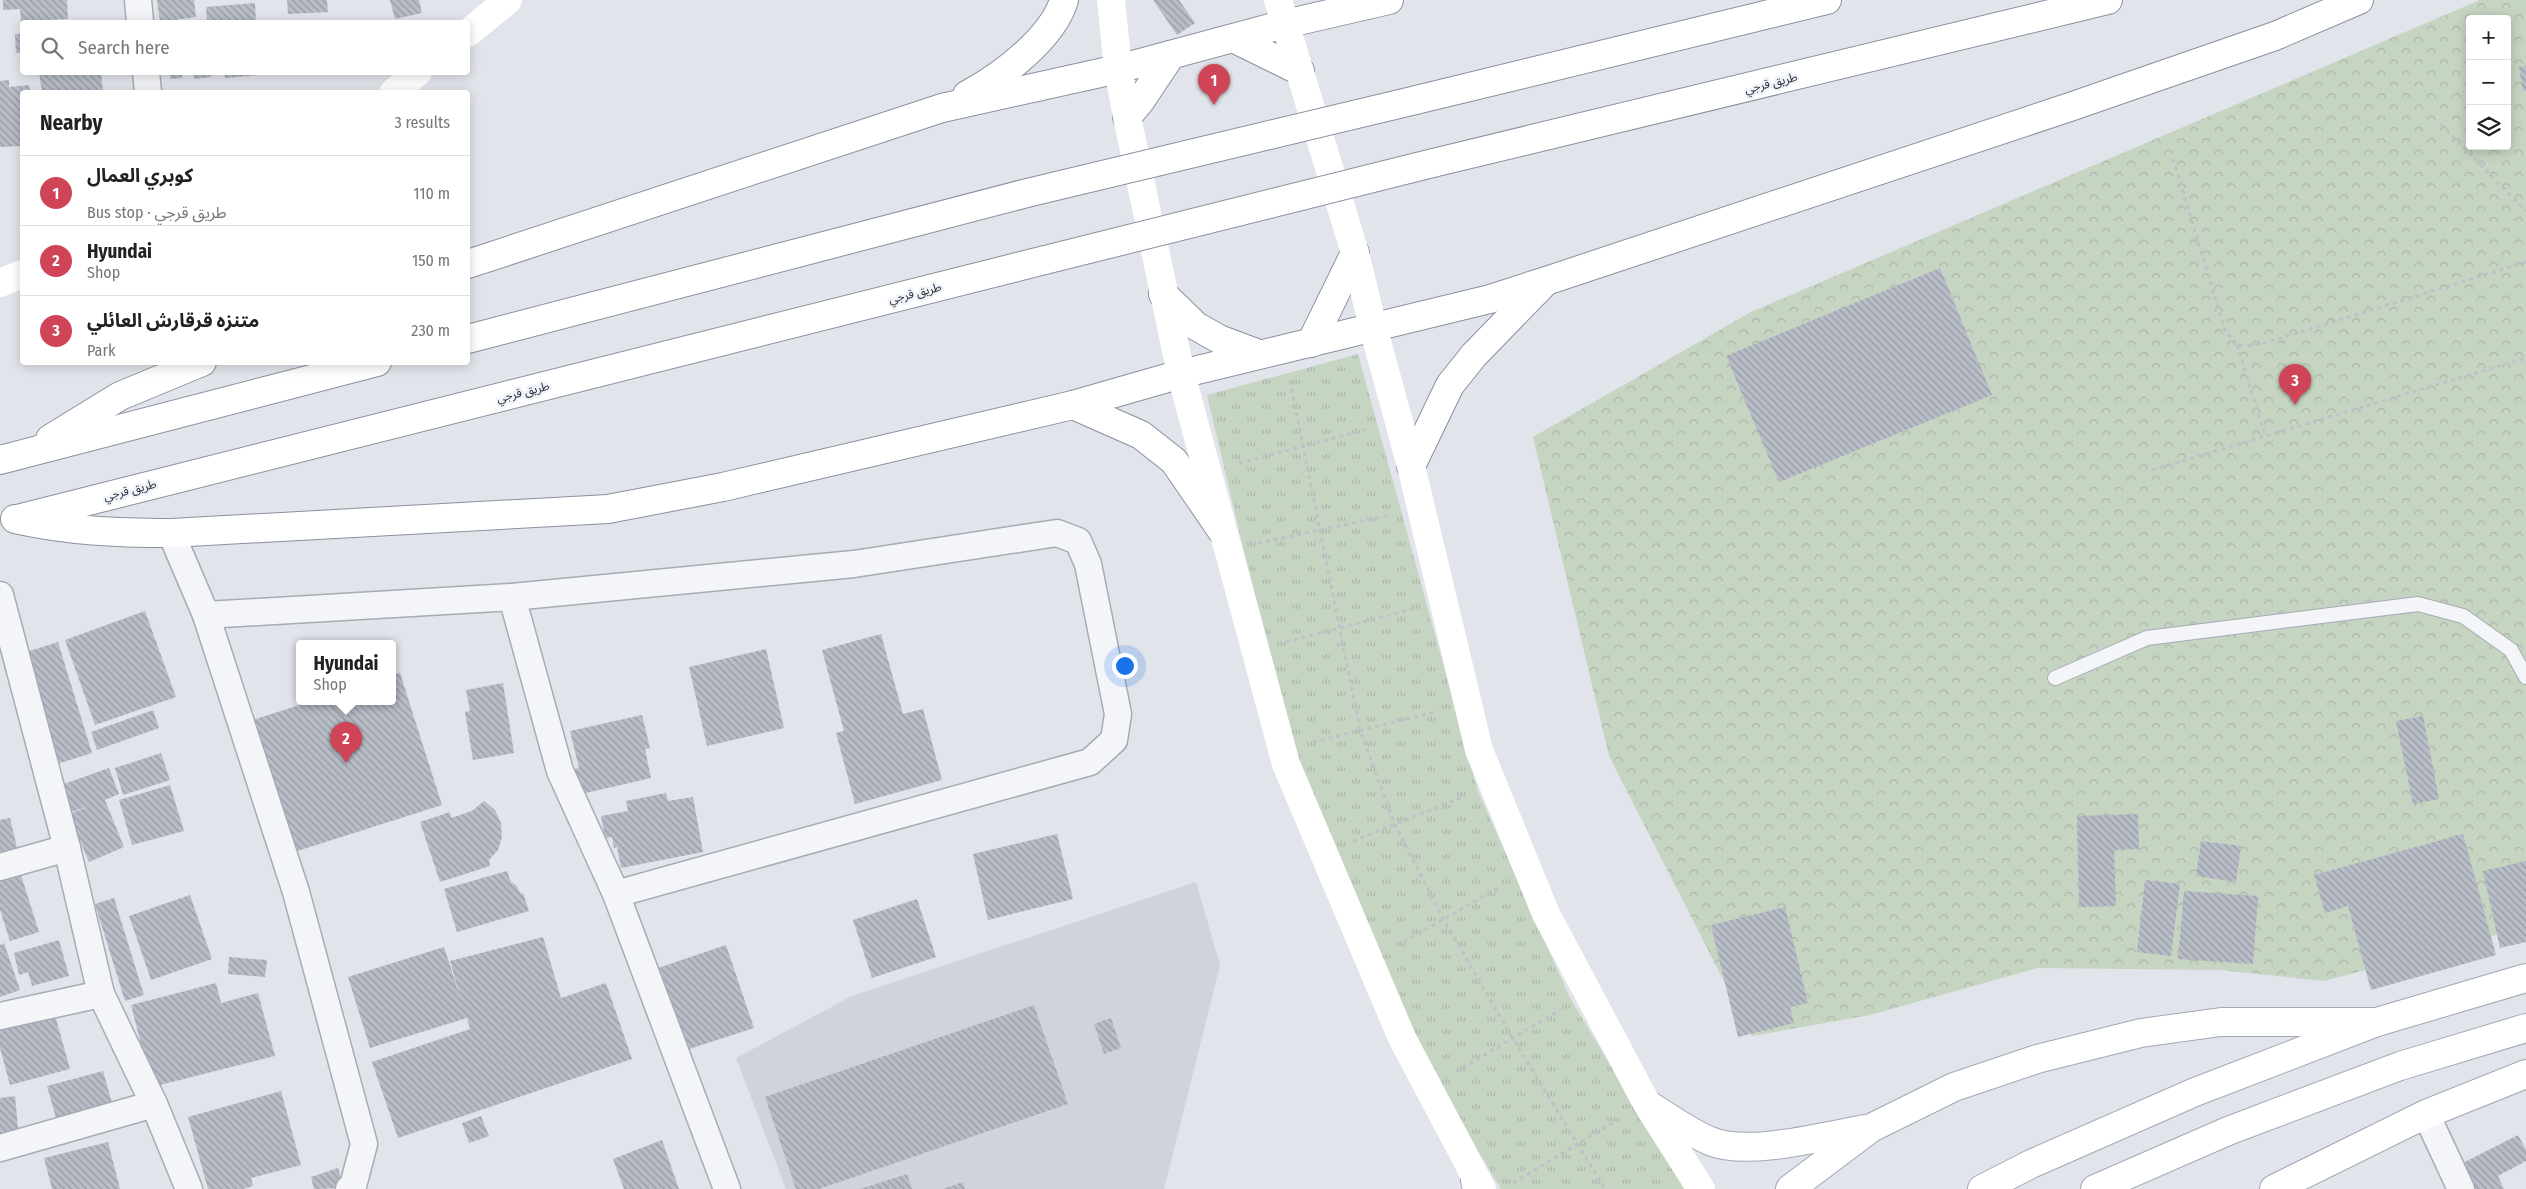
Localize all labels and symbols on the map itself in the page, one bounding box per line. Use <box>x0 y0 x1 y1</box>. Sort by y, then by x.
pin: 1 <box>1198 64 1230 105</box>
street label: طريق قرجي <box>1743 70 1800 99</box>
street label: طريق قرجي <box>887 280 944 309</box>
pin: 3 <box>2279 364 2311 405</box>
street label: طريق قرجي <box>495 379 552 408</box>
street label: طريق قرجي <box>102 477 159 506</box>
your location <box>1112 653 1138 679</box>
pin: 2 <box>330 722 362 763</box>

